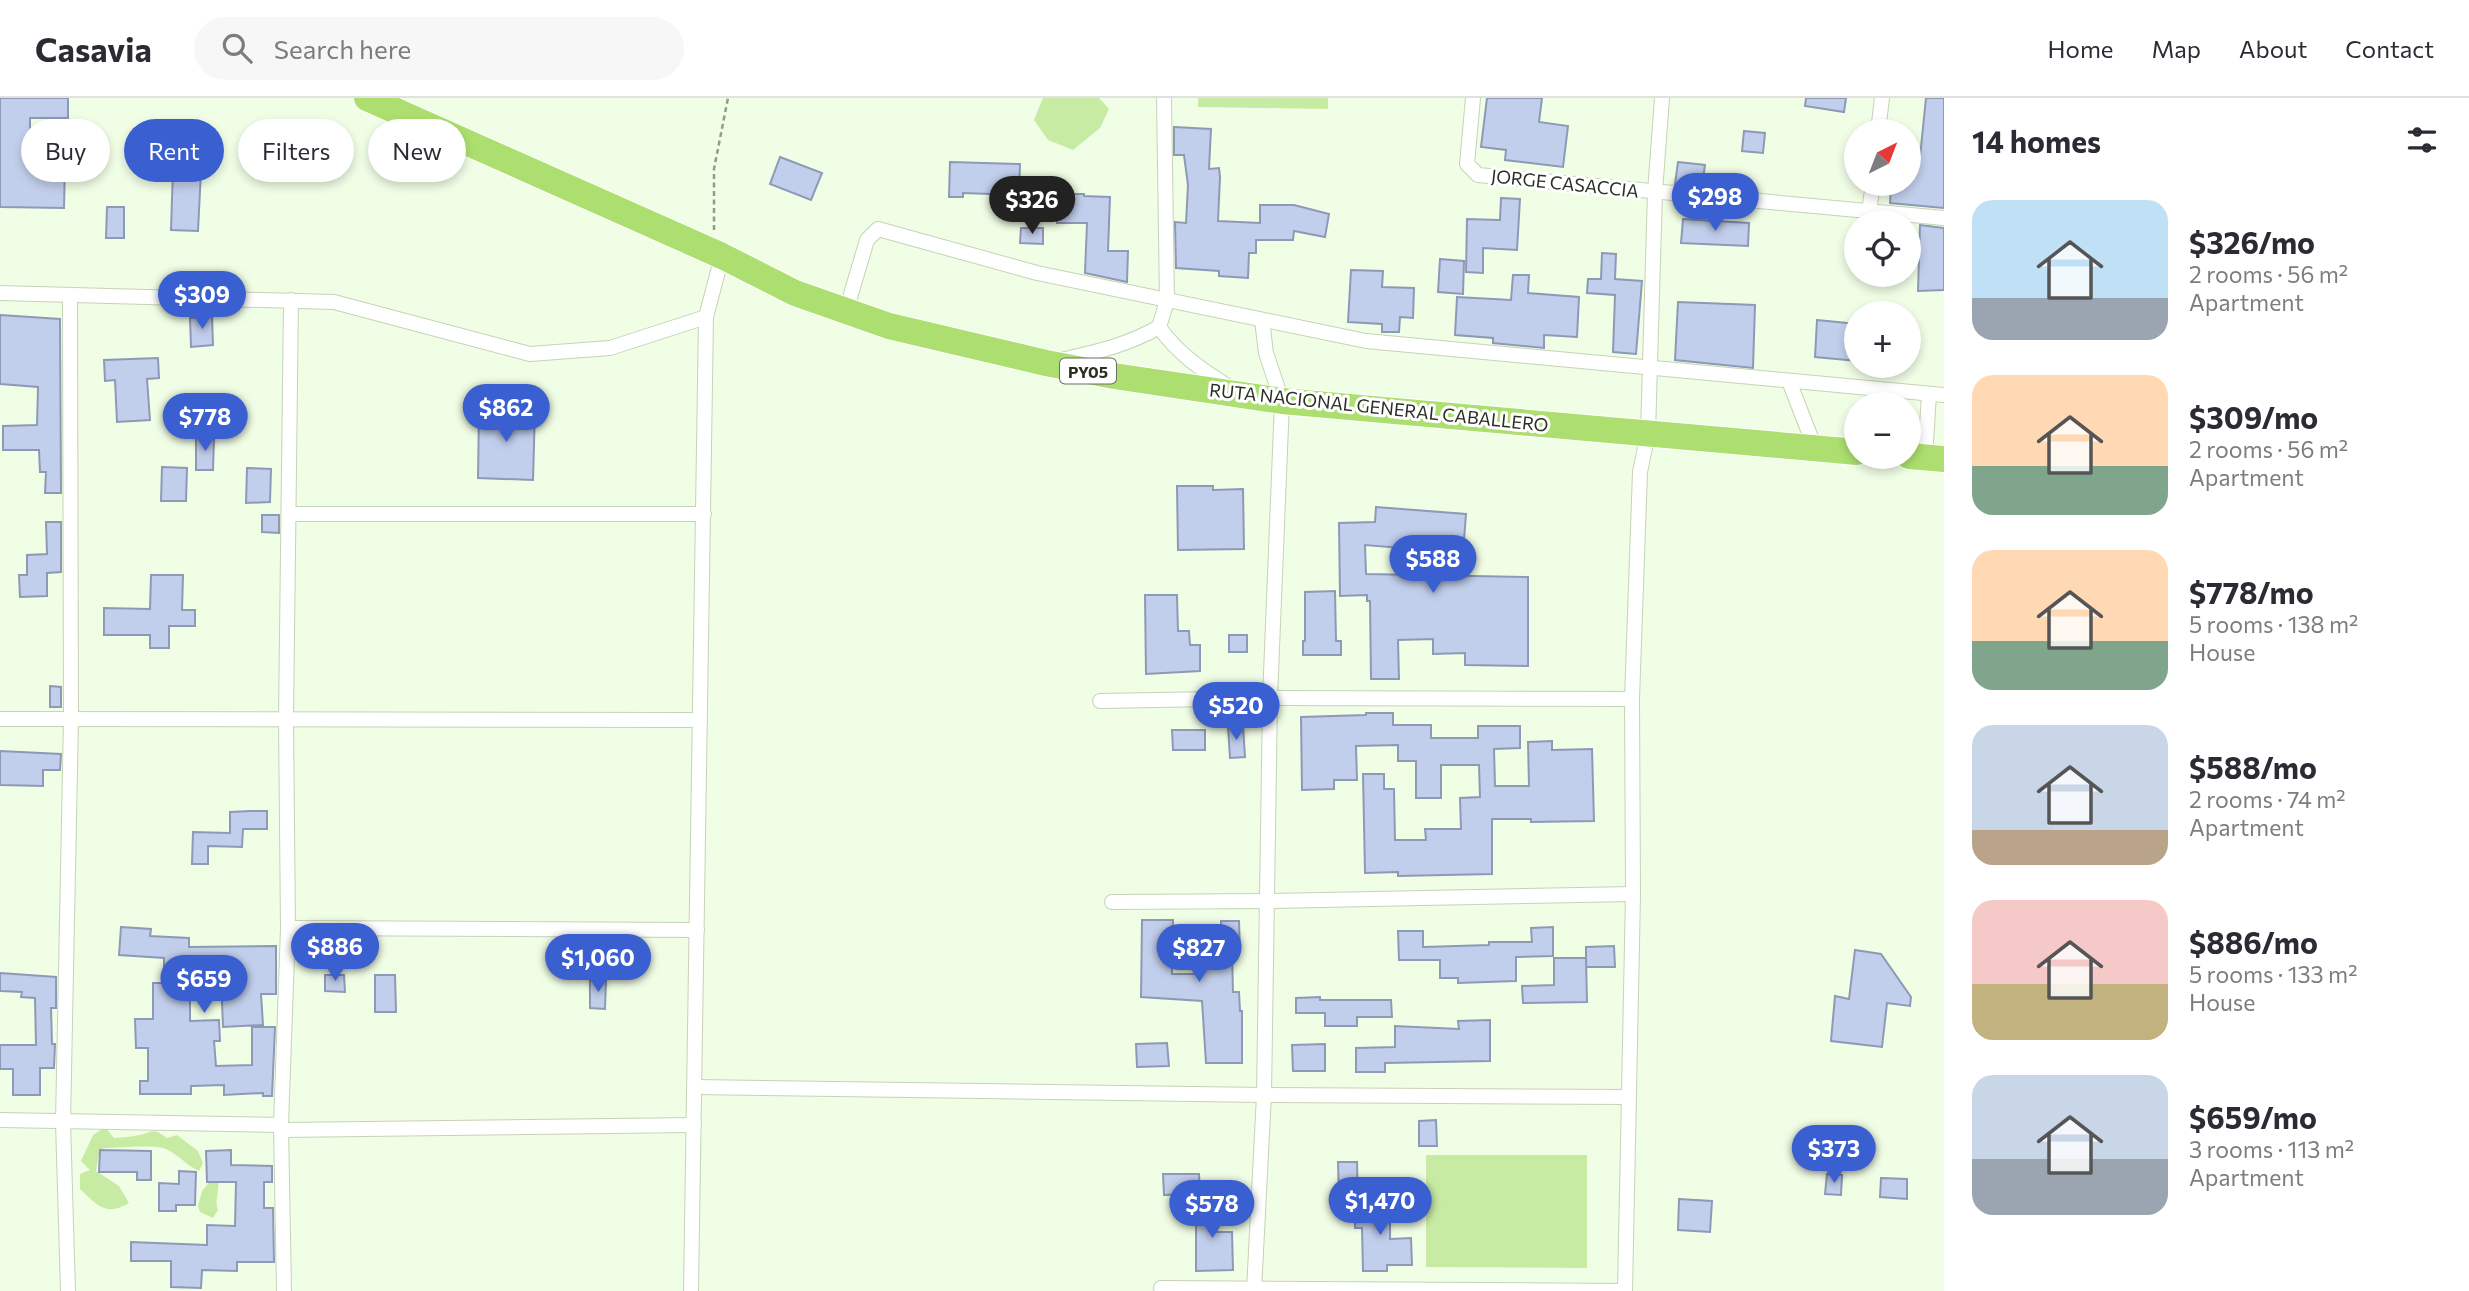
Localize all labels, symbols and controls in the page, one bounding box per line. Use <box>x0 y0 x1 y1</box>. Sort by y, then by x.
search box <box>194 17 684 80</box>
text: Casavia <box>35 28 152 69</box>
icon: search <box>218 29 256 67</box>
text: Search here <box>274 33 411 64</box>
text: Home <box>2048 34 2114 63</box>
text: Map <box>2152 34 2201 63</box>
text: About <box>2239 34 2307 63</box>
text: Contact <box>2345 34 2434 63</box>
chip: Buy <box>21 119 110 182</box>
chip: Rent <box>124 119 224 182</box>
chip: Filters <box>238 119 354 182</box>
chip: New <box>368 119 466 182</box>
north arrow <box>1844 119 1922 196</box>
map controls <box>1844 119 1921 469</box>
icon: filters <box>2403 121 2441 159</box>
text: 14 homes <box>1972 122 2101 159</box>
street label: JORGE CASACCIA <box>1490 164 1640 202</box>
pin: $298 <box>1674 174 1756 233</box>
pin: $326 <box>991 176 1073 236</box>
text: $298 <box>1688 182 1742 210</box>
text: $326 <box>1005 185 1059 213</box>
button: locate <box>1844 210 1921 287</box>
text: $326/mo <box>2189 223 2315 260</box>
icon: home <box>2028 228 2112 312</box>
text: 2 rooms · 56 m² <box>2189 260 2348 288</box>
pin: $309 <box>161 272 243 331</box>
text: $309 <box>174 280 230 308</box>
text: Apartment <box>2189 288 2304 316</box>
button: + <box>1844 301 1921 378</box>
road number: PY05 <box>1060 358 1116 384</box>
street label: RUTA NACIONAL GENERAL CABALLERO <box>1208 378 1550 436</box>
pin: $862 <box>465 384 547 444</box>
button: − <box>1844 392 1921 469</box>
text: $862 <box>479 393 533 421</box>
pin: $778 <box>164 394 246 453</box>
text: $309/mo <box>2189 398 2318 435</box>
text: $778 <box>179 402 231 430</box>
icon: home <box>2028 403 2112 487</box>
text: 2 rooms · 56 m² <box>2189 435 2348 463</box>
text: Apartment <box>2189 463 2304 491</box>
pin: $588 <box>1392 536 1474 595</box>
text: $588 <box>1405 544 1461 572</box>
text: $778/mo <box>2189 573 2314 610</box>
icon: home <box>2028 578 2112 662</box>
text: 5 rooms · 138 m² <box>2189 610 2358 638</box>
text: House <box>2189 638 2255 666</box>
pin: $520 <box>1195 682 1277 742</box>
text: $520 <box>1209 691 1263 719</box>
text: $588/mo <box>2189 748 2317 785</box>
icon: home <box>2028 753 2112 837</box>
text: 2 rooms · 74 m² <box>2189 785 2345 813</box>
text: Apartment <box>2189 813 2304 841</box>
text: $886/mo <box>2189 923 2318 960</box>
pin: $886 <box>294 924 376 983</box>
pin: $827 <box>1158 924 1240 984</box>
icon: home <box>2028 928 2112 1012</box>
text: $886 <box>307 932 363 960</box>
text: $827 <box>1173 933 1225 961</box>
pin: $1,060 <box>541 934 655 994</box>
text: $1,060 <box>561 943 635 971</box>
pin: $659 <box>163 956 245 1015</box>
text: 5 rooms · 133 m² <box>2189 960 2357 988</box>
text: $659 <box>176 964 232 992</box>
text: House <box>2189 988 2255 1016</box>
text: $659/mo <box>2189 1098 2317 1135</box>
icon: home <box>2028 1103 2112 1187</box>
pin: $373 <box>1793 1126 1875 1185</box>
text: $373 <box>1808 1134 1860 1162</box>
text: 3 rooms · 113 m² <box>2189 1135 2354 1163</box>
text: Apartment <box>2189 1163 2304 1191</box>
pin: $1,470 <box>1323 1178 1437 1237</box>
pin: $578 <box>1171 1180 1253 1240</box>
text: $1,470 <box>1345 1186 1415 1214</box>
text: $578 <box>1185 1189 1239 1217</box>

